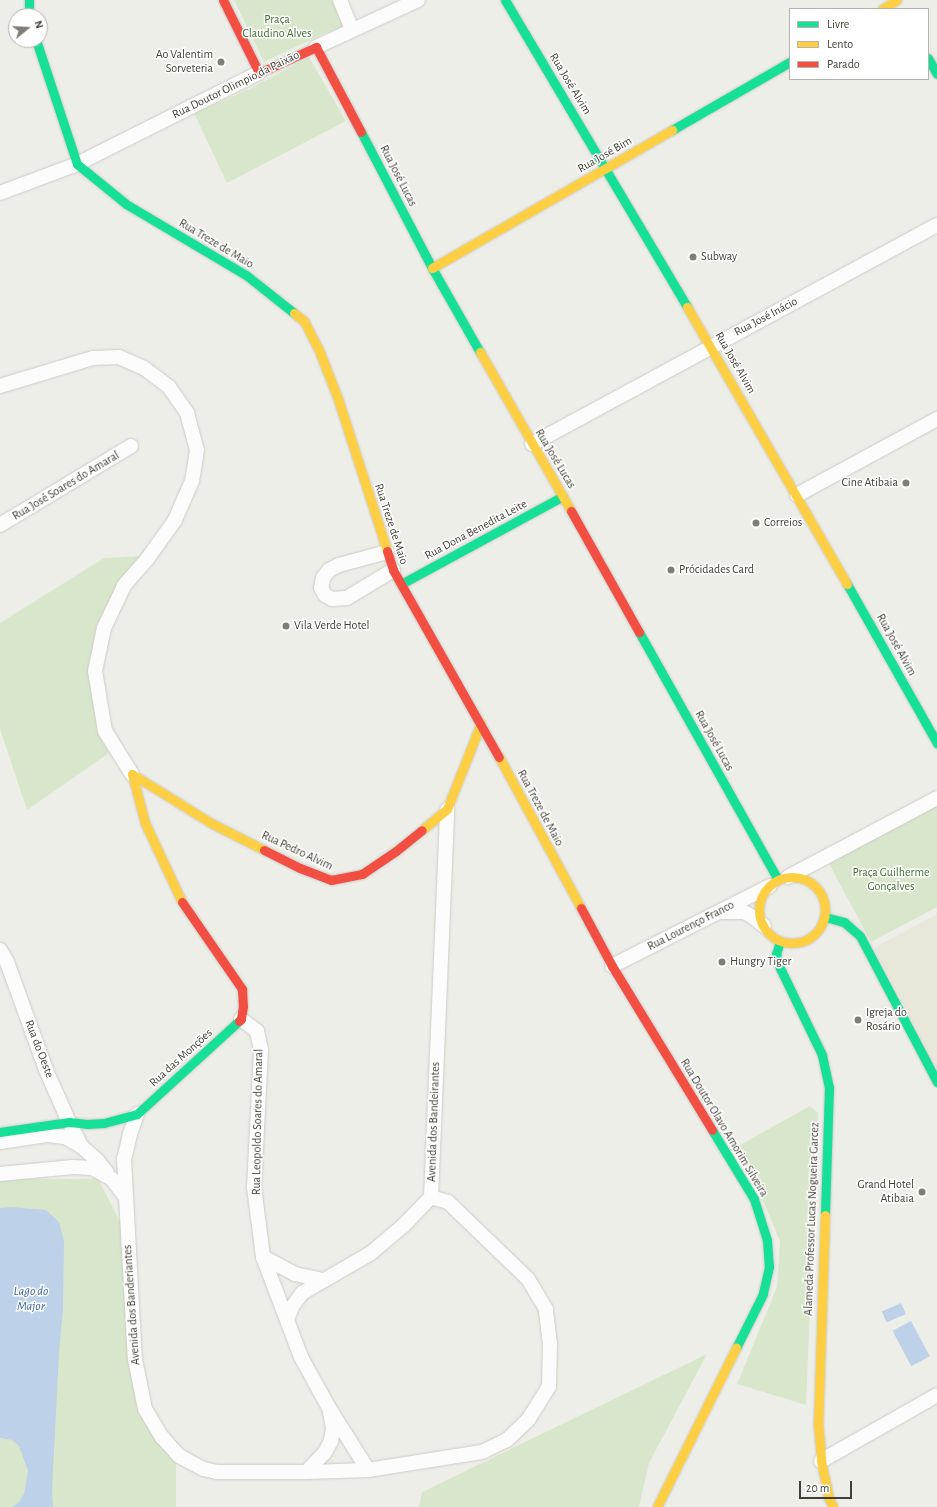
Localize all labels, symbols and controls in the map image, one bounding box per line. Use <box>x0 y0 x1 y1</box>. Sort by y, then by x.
north arrow <box>8 8 48 48</box>
legend <box>789 8 929 80</box>
park label: Praça Claudino Alves <box>243 13 311 41</box>
text: Livre <box>827 18 849 30</box>
text: N <box>33 19 45 30</box>
text: Lento <box>827 38 853 50</box>
place label: Ao Valentim Sorveteria <box>156 48 213 76</box>
street label: Rua Doutor Olimpio da Paixão <box>170 48 302 122</box>
street label: Rua José Alvim <box>546 51 594 117</box>
marker: Ao Valentim Sorveteria <box>216 57 226 67</box>
text: Parado <box>827 58 860 70</box>
street label: Rua José Bim <box>575 134 635 176</box>
street label: Rua José Lucas <box>376 143 420 209</box>
street label: Rua Treze de Maio <box>176 216 256 272</box>
place label: Subway <box>701 250 737 264</box>
marker: Subway <box>688 252 698 262</box>
street label: Rua José Inácio <box>732 294 800 340</box>
street label: Rua José Alvim <box>712 330 758 396</box>
street label: Rua José Lucas <box>532 427 578 491</box>
street label: Rua José Soares do Amaral <box>10 448 122 524</box>
place label: Cine Atibaia <box>842 476 898 490</box>
marker: Cine Atibaia <box>901 478 911 488</box>
street label: Rua Treze de Maio <box>371 482 411 566</box>
street label: Rua Dona Benedita Leite <box>422 497 530 563</box>
place label: Correios <box>764 516 802 530</box>
marker: Correios <box>751 518 761 528</box>
place label: Prócidades Card <box>679 563 754 577</box>
marker: Prócidades Card <box>666 565 676 575</box>
street label: Rua José Alvim <box>873 611 919 679</box>
place label: Vila Verde Hotel <box>294 619 370 633</box>
marker: Vila Verde Hotel <box>281 621 291 631</box>
street label: Rua José Lucas <box>691 708 737 774</box>
street label: Rua Treze de Maio <box>514 767 566 849</box>
street label: Rua Pedro Alvim <box>259 828 335 874</box>
park label: Praça Guilherme Gonçalves <box>852 866 930 894</box>
street label: Rua Lourenço Franco <box>645 898 737 954</box>
place label: Hungry Tiger <box>730 955 791 969</box>
marker: Hungry Tiger <box>717 957 727 967</box>
place label: Igreja do Rosário <box>866 1006 907 1034</box>
marker: Igreja do Rosário <box>853 1015 863 1025</box>
street label: Rua do Oeste <box>21 1018 57 1080</box>
street label: Rua das Monções <box>146 1026 216 1090</box>
street label: Rua Leopoldo Soares do Amaral <box>250 1049 266 1195</box>
street label: Rua Doutor Olavo Amorim Silveira <box>677 1056 771 1200</box>
street label: Avenida dos Bandeirantes <box>425 1062 443 1182</box>
street label: Alameda Professor Lucas Nogueira Garcez <box>801 1122 823 1316</box>
place label: Grand Hotel Atibaia <box>857 1178 914 1206</box>
marker: Grand Hotel Atibaia <box>917 1187 927 1197</box>
street label: Avenida dos Banderiantes <box>121 1244 143 1366</box>
water label: Lago do Major <box>14 1285 48 1316</box>
scale bar <box>801 1473 854 1499</box>
text: 20 m <box>806 1482 829 1494</box>

